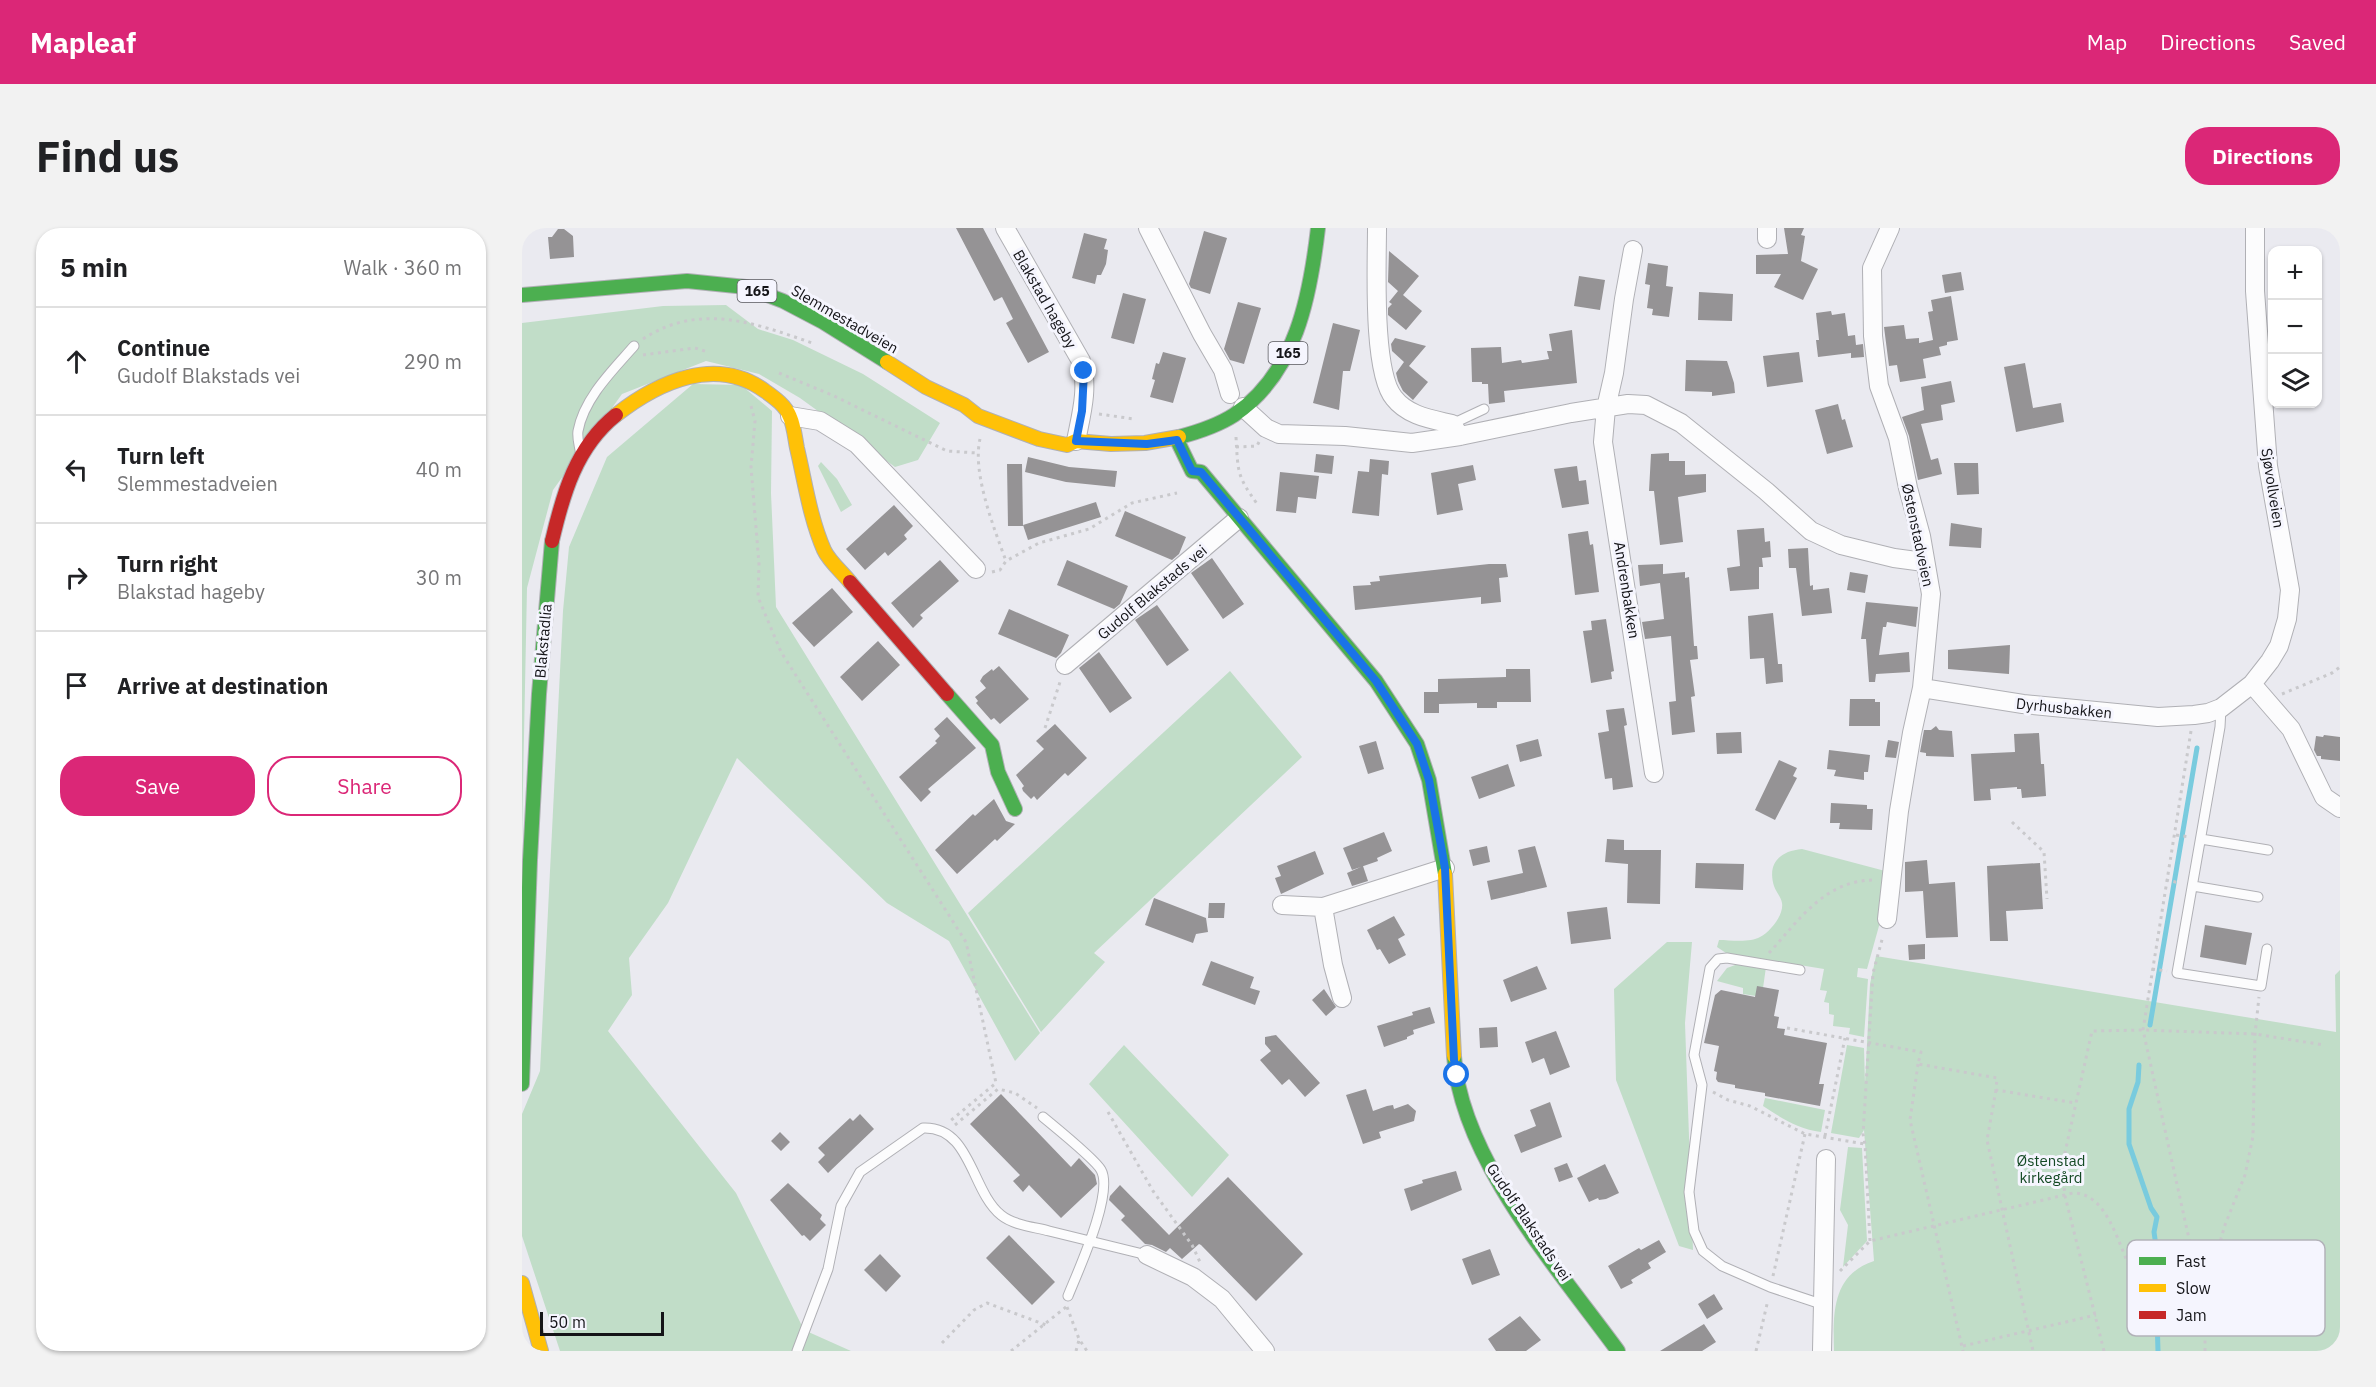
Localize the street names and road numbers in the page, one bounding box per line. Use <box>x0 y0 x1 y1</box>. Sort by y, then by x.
street label: Blakstad hageby <box>1009 246 1081 352</box>
road number: 165 <box>738 280 776 302</box>
street label: Slemmestadveien <box>788 281 902 357</box>
road number: 165 <box>1268 342 1308 364</box>
street label: Sjøvollveien <box>2257 447 2289 529</box>
street label: Østenstadveien <box>1898 482 1938 588</box>
street label: Andrenbakken <box>1610 540 1644 640</box>
street label: Gudolf Blakstads vei <box>1093 541 1211 643</box>
street label: Blakstadlia <box>530 603 556 679</box>
street label: Dyrhusbakken <box>2015 694 2113 722</box>
street label: Gudolf Blakstads vei <box>1483 1160 1575 1284</box>

